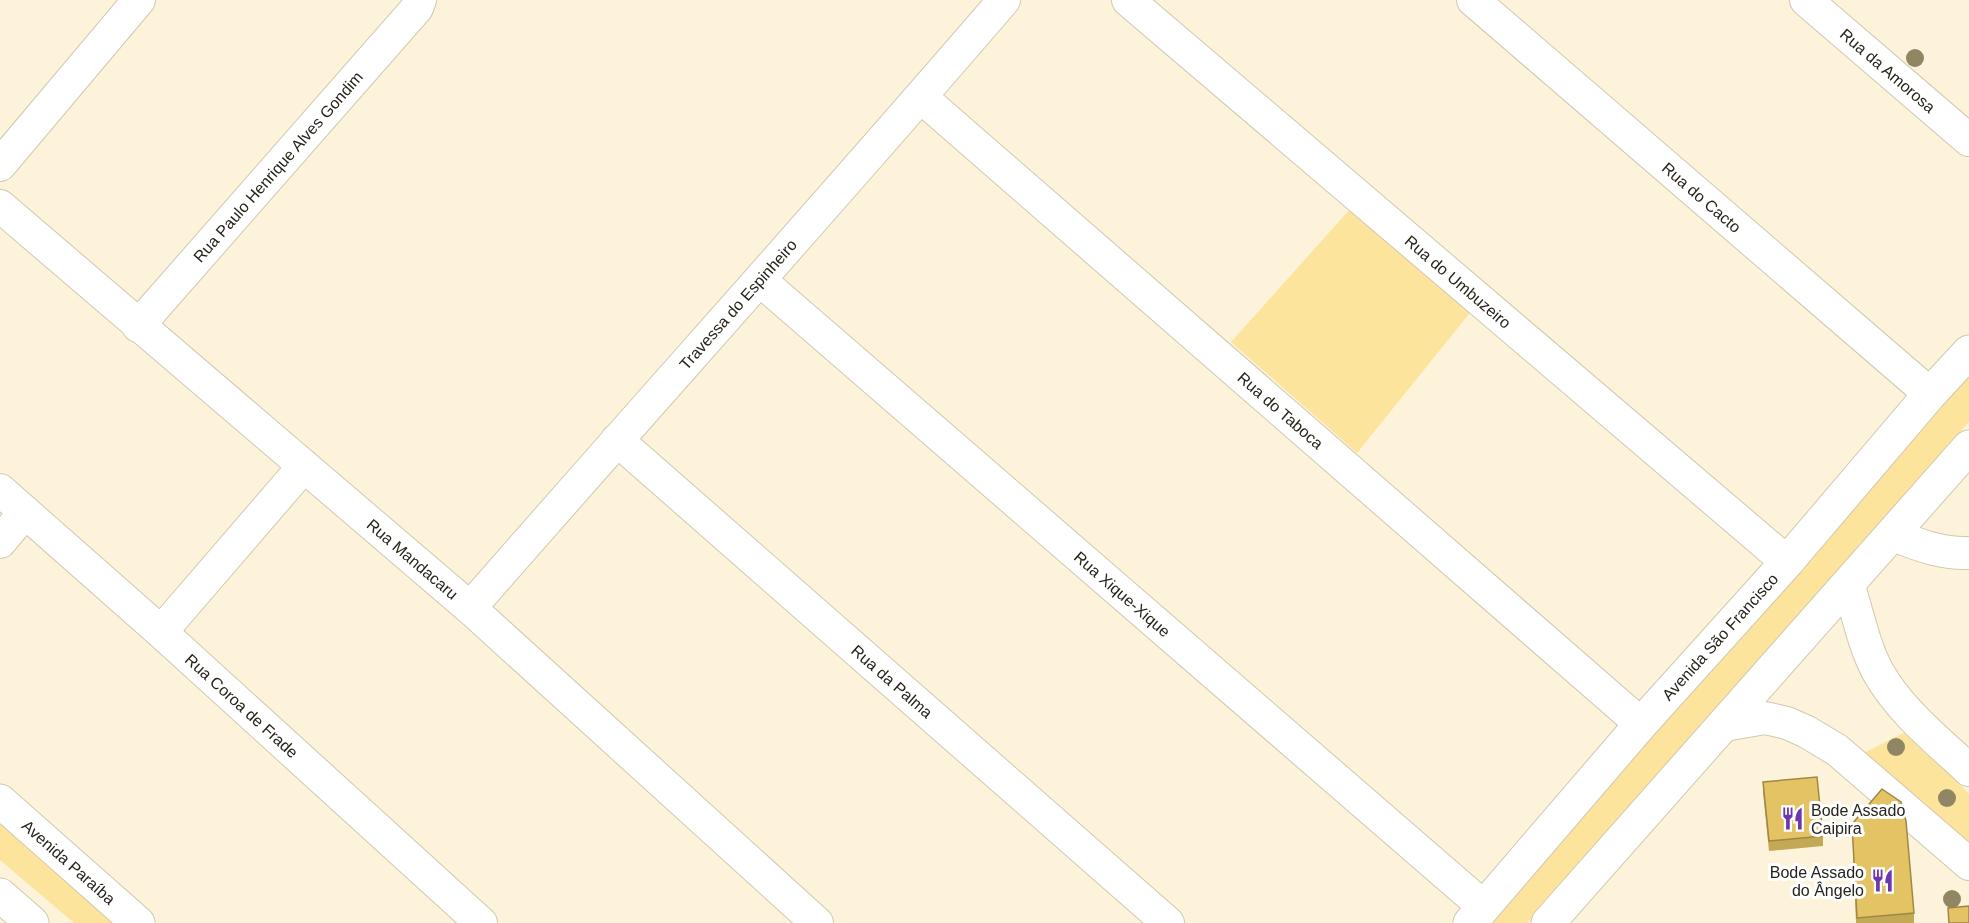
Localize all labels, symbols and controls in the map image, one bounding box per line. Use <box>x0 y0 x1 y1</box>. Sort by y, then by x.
street label: Rua da Amorosa <box>1837 25 1939 116</box>
street label: Rua Paulo Henrique Alves Gondim <box>190 68 366 265</box>
street label: Rua do Cacto <box>1659 159 1744 236</box>
street label: Rua do Umbuzeiro <box>1402 232 1515 331</box>
street label: Travessa do Espinheiro <box>676 236 800 373</box>
street label: Rua do Taboca <box>1235 369 1327 452</box>
street label: Rua Mandacaru <box>364 515 461 602</box>
street label: Rua Xique-Xique <box>1071 548 1174 640</box>
street label: Avenida São Francisco <box>1658 570 1781 703</box>
street label: Rua da Palma <box>848 641 936 721</box>
street label: Rua Coroa de Frade <box>182 650 302 761</box>
place label: Bode Assado Caipira <box>1811 802 1905 837</box>
restaurant icon: Bode Assado Caipira <box>1780 806 1806 832</box>
street label: Avenida Paraíba <box>19 816 119 907</box>
place label: Bode Assado do Ângelo <box>1770 864 1864 899</box>
restaurant icon: Bode Assado do Ângelo <box>1869 868 1895 894</box>

